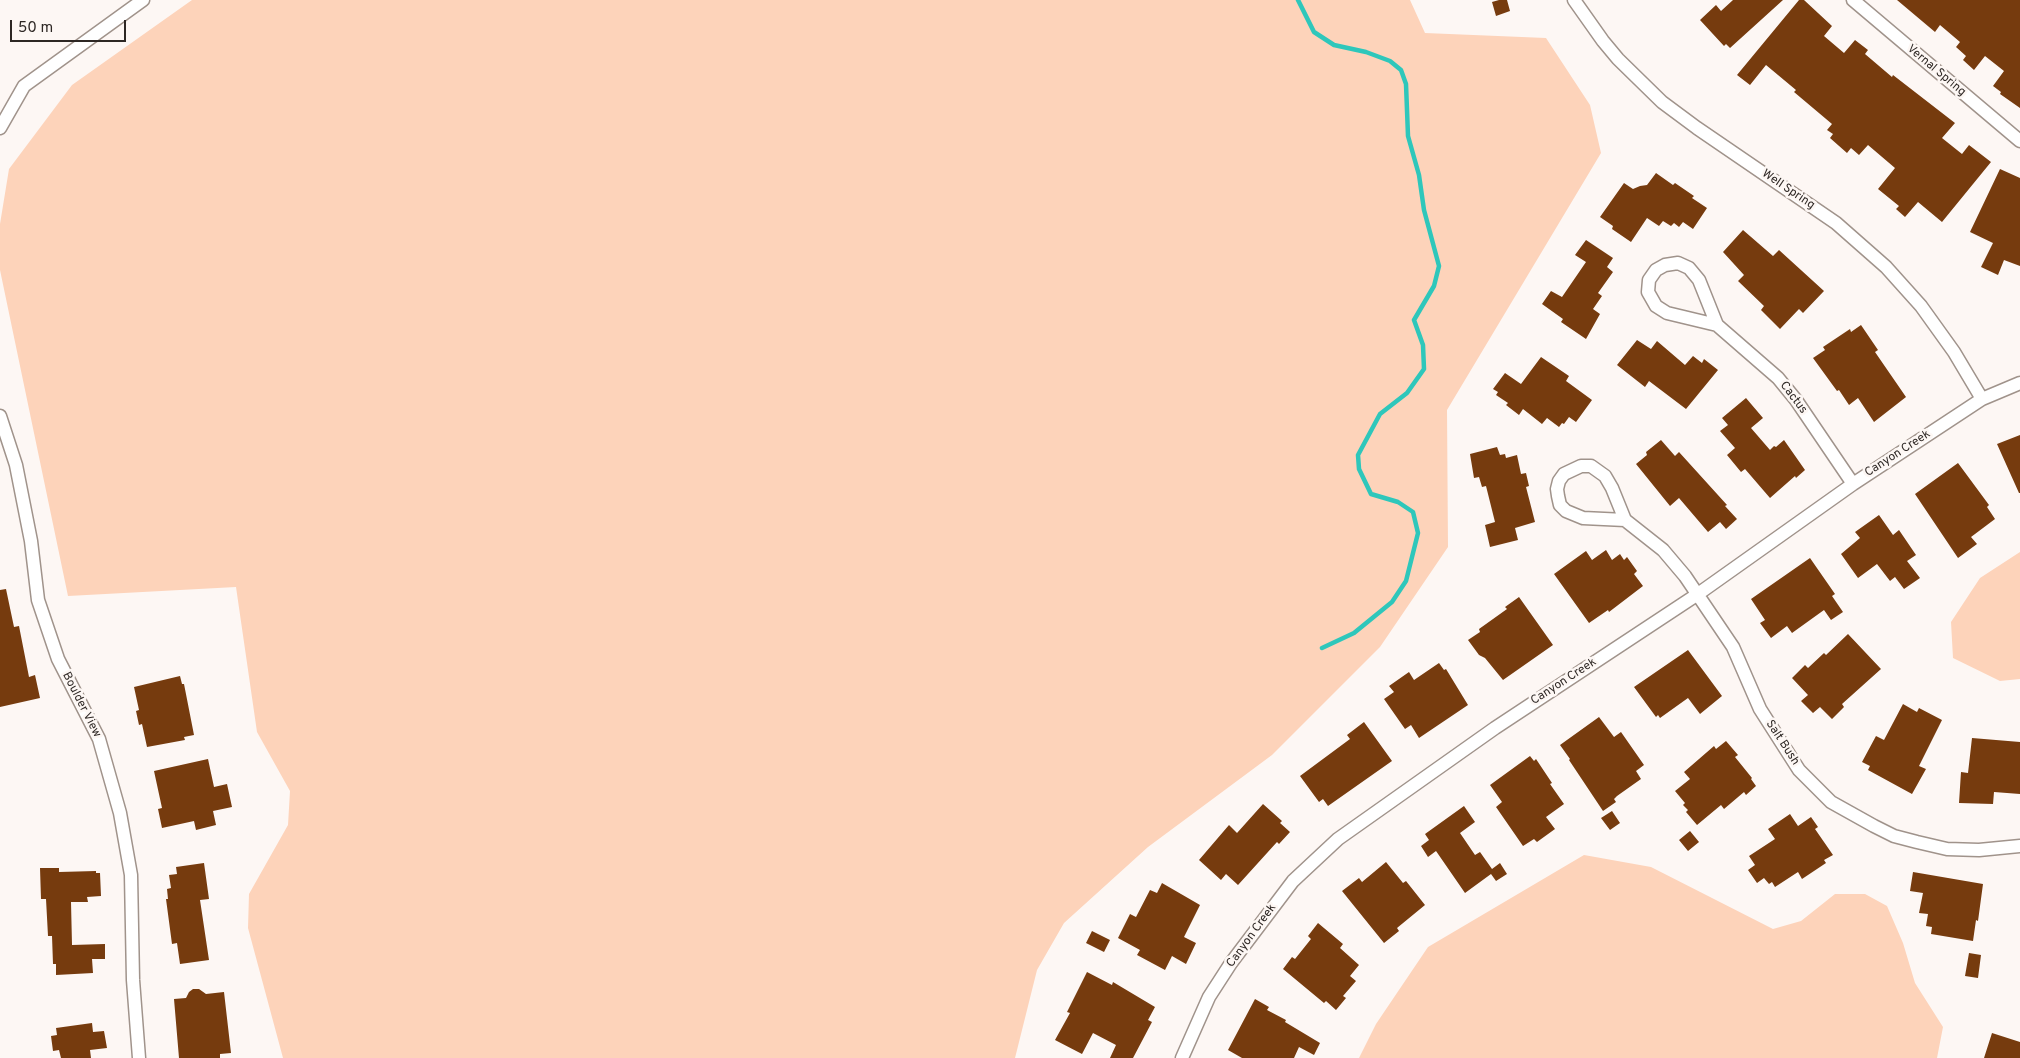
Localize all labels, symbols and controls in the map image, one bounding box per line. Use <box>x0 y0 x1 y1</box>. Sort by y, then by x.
scale bar <box>12 10 129 42</box>
text: 50 m <box>18 19 53 38</box>
street label: Vernal Spring <box>1904 42 1968 100</box>
street label: Well Spring <box>1759 167 1817 213</box>
street label: Cactus <box>1776 379 1810 417</box>
street label: Canyon Creek <box>1863 428 1933 480</box>
street label: Canyon Creek <box>1529 656 1599 708</box>
street label: Boulder View <box>58 670 104 740</box>
street label: Salt Bush <box>1762 718 1802 768</box>
street label: Canyon Creek <box>1224 901 1280 971</box>

